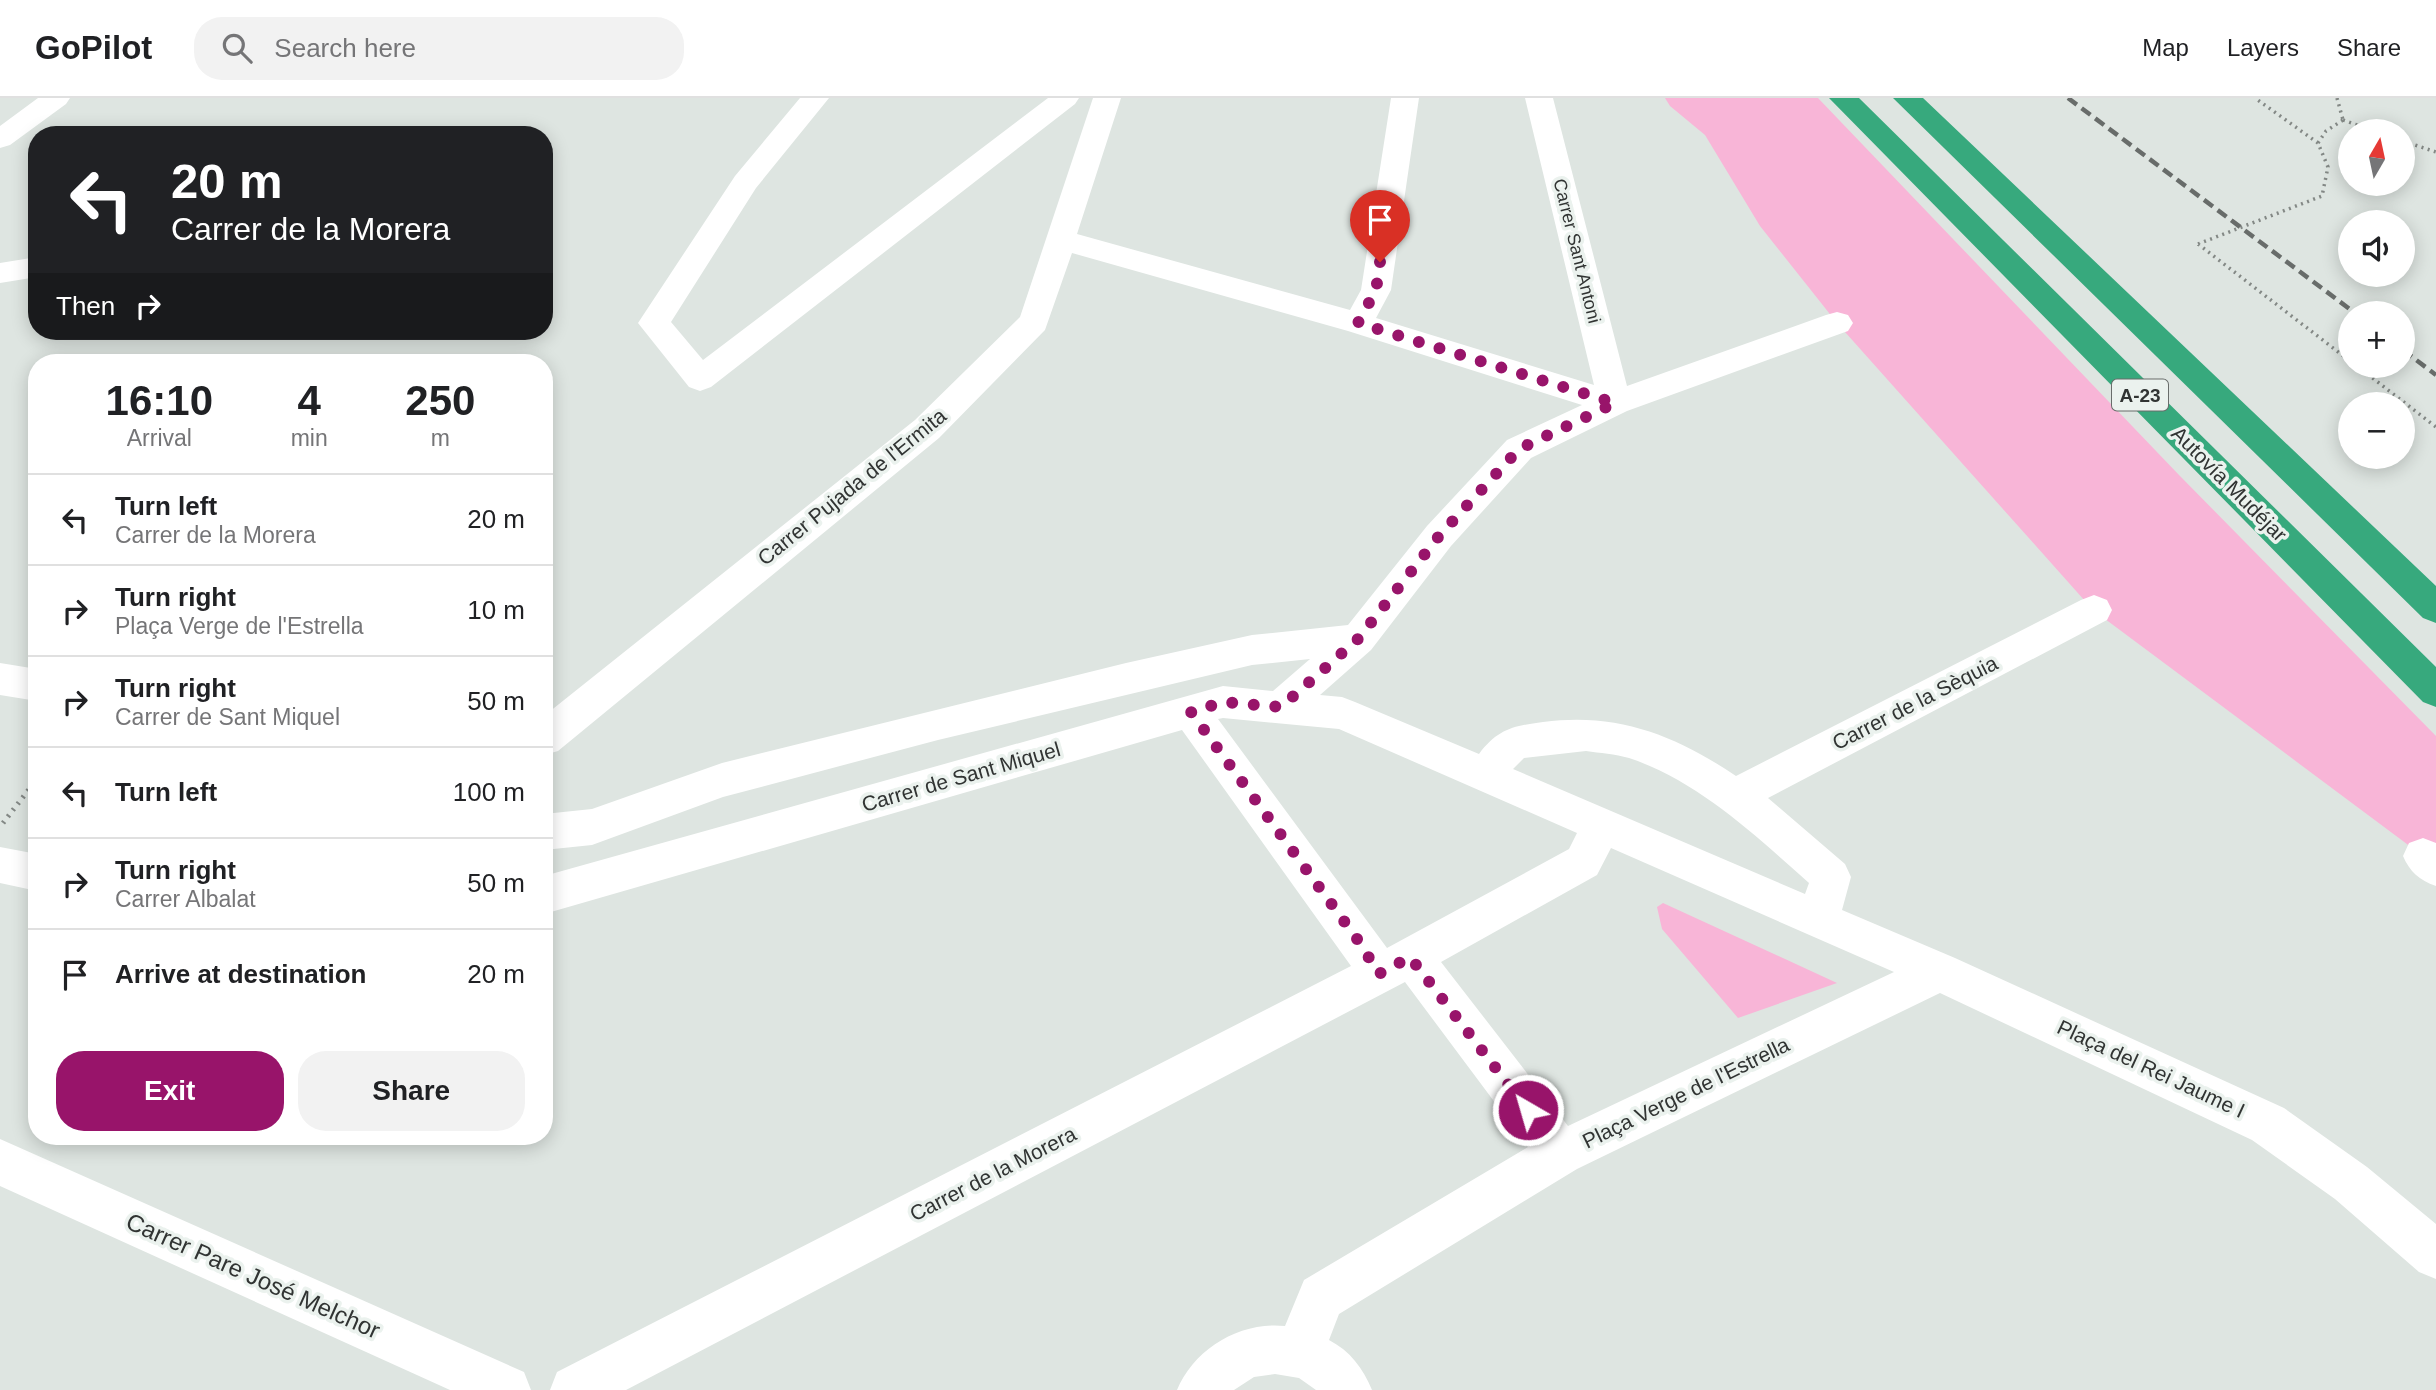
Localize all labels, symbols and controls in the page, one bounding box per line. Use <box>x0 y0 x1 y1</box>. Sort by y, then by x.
search box <box>194 17 684 80</box>
text: GoPilot <box>35 29 152 66</box>
icon: search <box>218 29 256 67</box>
text: Search here <box>274 33 416 63</box>
text: Map <box>2142 34 2189 61</box>
text: Layers <box>2227 34 2299 61</box>
text: Share <box>2337 34 2401 61</box>
north arrow <box>2338 119 2415 196</box>
map controls <box>2338 119 2415 469</box>
icon: left <box>56 154 147 245</box>
text: 20 m <box>171 154 283 208</box>
street label: Carrer Sant Antoni <box>1549 177 1605 325</box>
pin <box>1350 190 1410 262</box>
icon: arrive <box>1361 201 1399 239</box>
button: sound <box>2338 210 2415 287</box>
text: Carrer de la Morera <box>171 211 450 247</box>
icon: right <box>129 287 167 325</box>
text: Then <box>56 291 115 321</box>
button: + <box>2338 301 2415 378</box>
text: 16:10 <box>106 377 213 424</box>
text: 4 <box>297 377 321 424</box>
text: 250 <box>405 377 475 424</box>
road number: A-23 <box>2112 380 2168 410</box>
button: − <box>2338 392 2415 469</box>
street label: Carrer Pujada de l'Ermita <box>753 403 951 570</box>
street label: Autovía Mudéjar <box>2167 421 2292 546</box>
text: Arrival <box>127 425 192 451</box>
text: min <box>291 425 328 451</box>
text: m <box>431 425 450 451</box>
text: Turn left <box>115 491 217 521</box>
icon: left <box>56 501 94 539</box>
text: 20 m <box>467 504 525 534</box>
text: Carrer de la Morera <box>115 522 316 548</box>
text: Turn right <box>115 582 236 612</box>
icon: right <box>56 592 94 630</box>
text: 10 m <box>467 595 525 625</box>
text: Plaça Verge de l'Estrella <box>115 613 364 639</box>
street label: Carrer de la Sèquia <box>1828 651 2001 754</box>
text: Turn right <box>115 673 236 703</box>
icon: right <box>56 683 94 721</box>
text: 50 m <box>467 686 525 716</box>
text: Carrer de Sant Miquel <box>115 704 340 730</box>
street label: Carrer de Sant Miquel <box>859 737 1063 816</box>
icon: left <box>56 774 94 812</box>
text: Turn left <box>115 777 217 807</box>
text: 100 m <box>453 777 525 807</box>
text: Turn right <box>115 855 236 885</box>
icon: right <box>56 865 94 903</box>
text: 50 m <box>467 868 525 898</box>
text: Carrer Albalat <box>115 886 256 912</box>
icon: arrive <box>56 956 94 994</box>
text: Arrive at destination <box>115 959 366 989</box>
text: 20 m <box>467 959 525 989</box>
street label: Plaça del Rei Jaume I <box>2054 1015 2249 1122</box>
street label: Plaça Verge de l'Estrella <box>1579 1032 1793 1153</box>
button: Exit <box>56 1051 284 1131</box>
button: Share <box>298 1051 525 1131</box>
position arrow <box>1491 1073 1565 1147</box>
street label: Carrer de la Morera <box>906 1122 1080 1225</box>
street label: Carrer Pare José Melchor <box>122 1207 384 1344</box>

